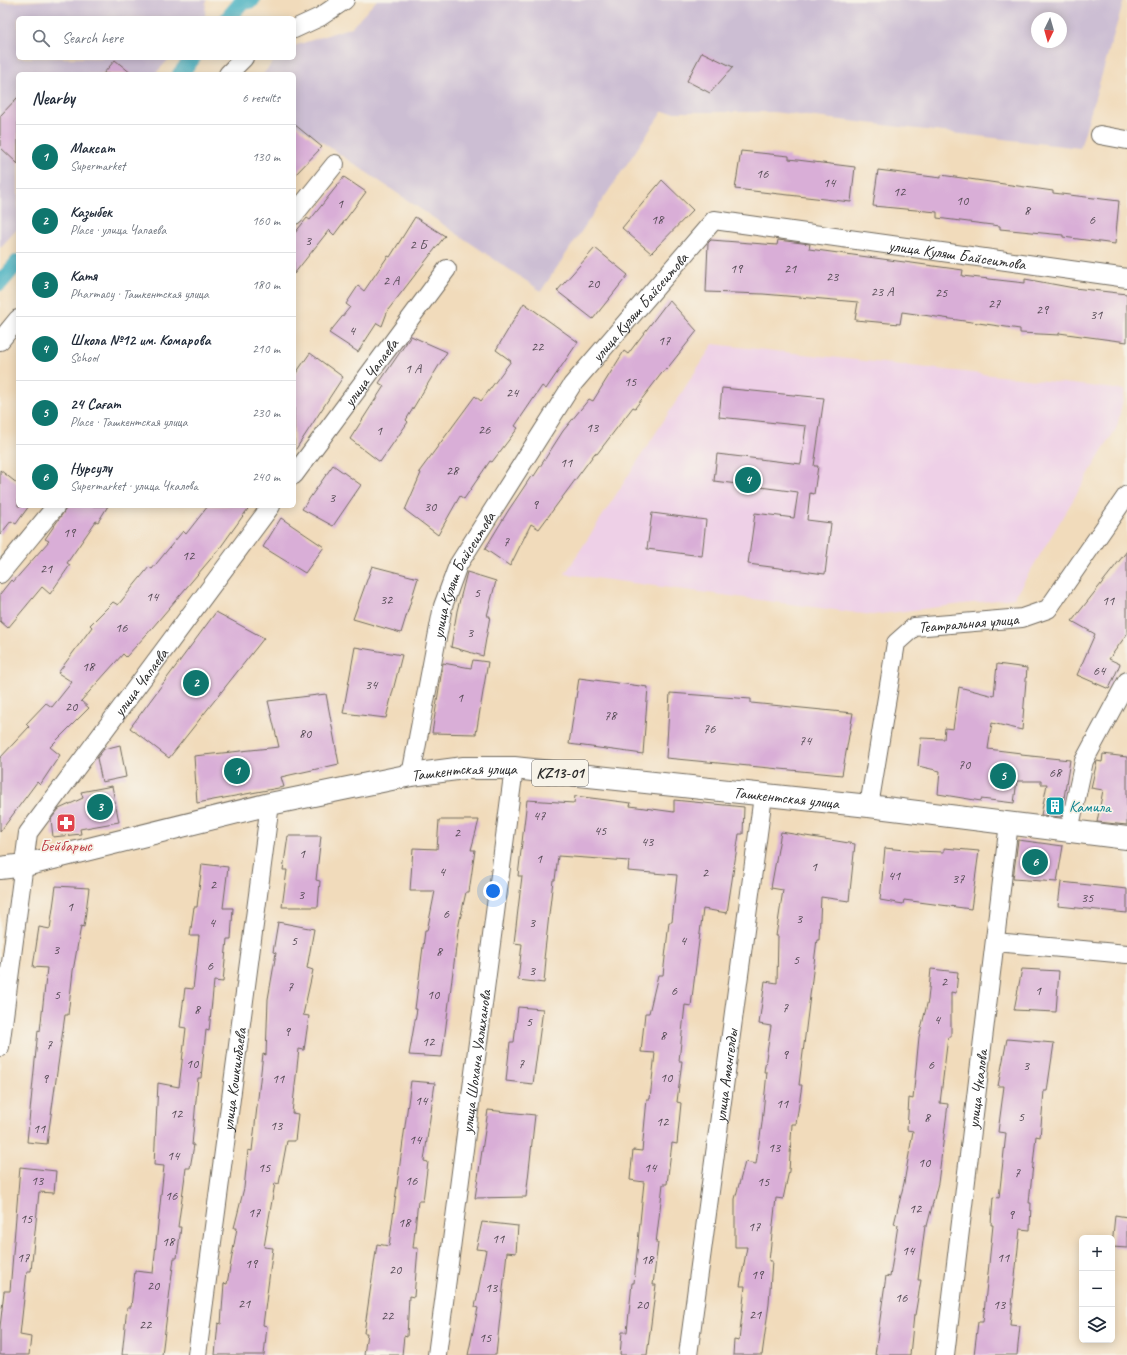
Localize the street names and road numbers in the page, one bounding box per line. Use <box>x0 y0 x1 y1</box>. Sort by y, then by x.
street label: улица Куляш Байсеитова <box>886 236 1028 275</box>
street label: улица Куляш Байсеитова <box>587 248 693 367</box>
street label: улица Чапаева <box>339 334 403 412</box>
street label: улица Куляш Байсеитова <box>428 508 501 641</box>
street label: Театральная улица <box>918 609 1021 638</box>
street label: улица Чапаева <box>109 644 173 721</box>
street label: Ташкентская улица <box>410 759 518 786</box>
road number: KZ13-01 <box>532 760 588 786</box>
street label: Ташкентская улица <box>733 783 841 814</box>
street label: улица Шохана Уалиханова <box>457 987 496 1135</box>
street label: улица Кошкинбаева <box>218 1025 251 1133</box>
street label: улица Амангелды <box>710 1026 743 1124</box>
street label: улица Чкалова <box>963 1047 993 1130</box>

